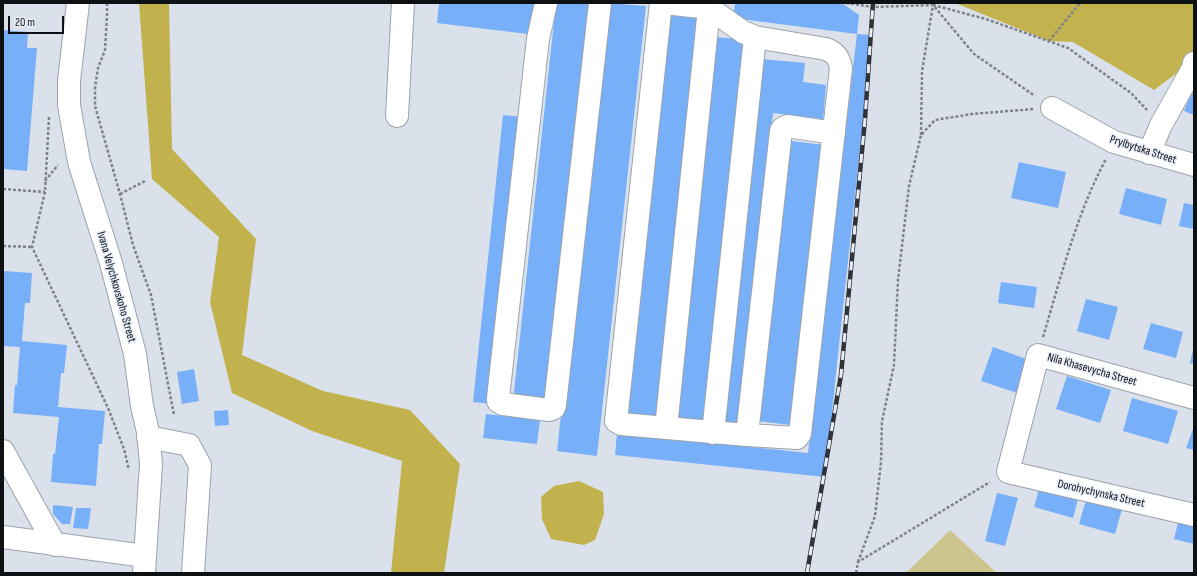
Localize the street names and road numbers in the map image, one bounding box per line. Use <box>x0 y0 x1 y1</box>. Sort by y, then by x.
street label: Prylbytska Street <box>1108 132 1178 168</box>
street label: Ivana Velychkovskoho Street <box>93 230 139 344</box>
street label: Nila Khasevycha Street <box>1046 350 1138 390</box>
street label: Dorohychynska Street <box>1056 477 1146 511</box>

